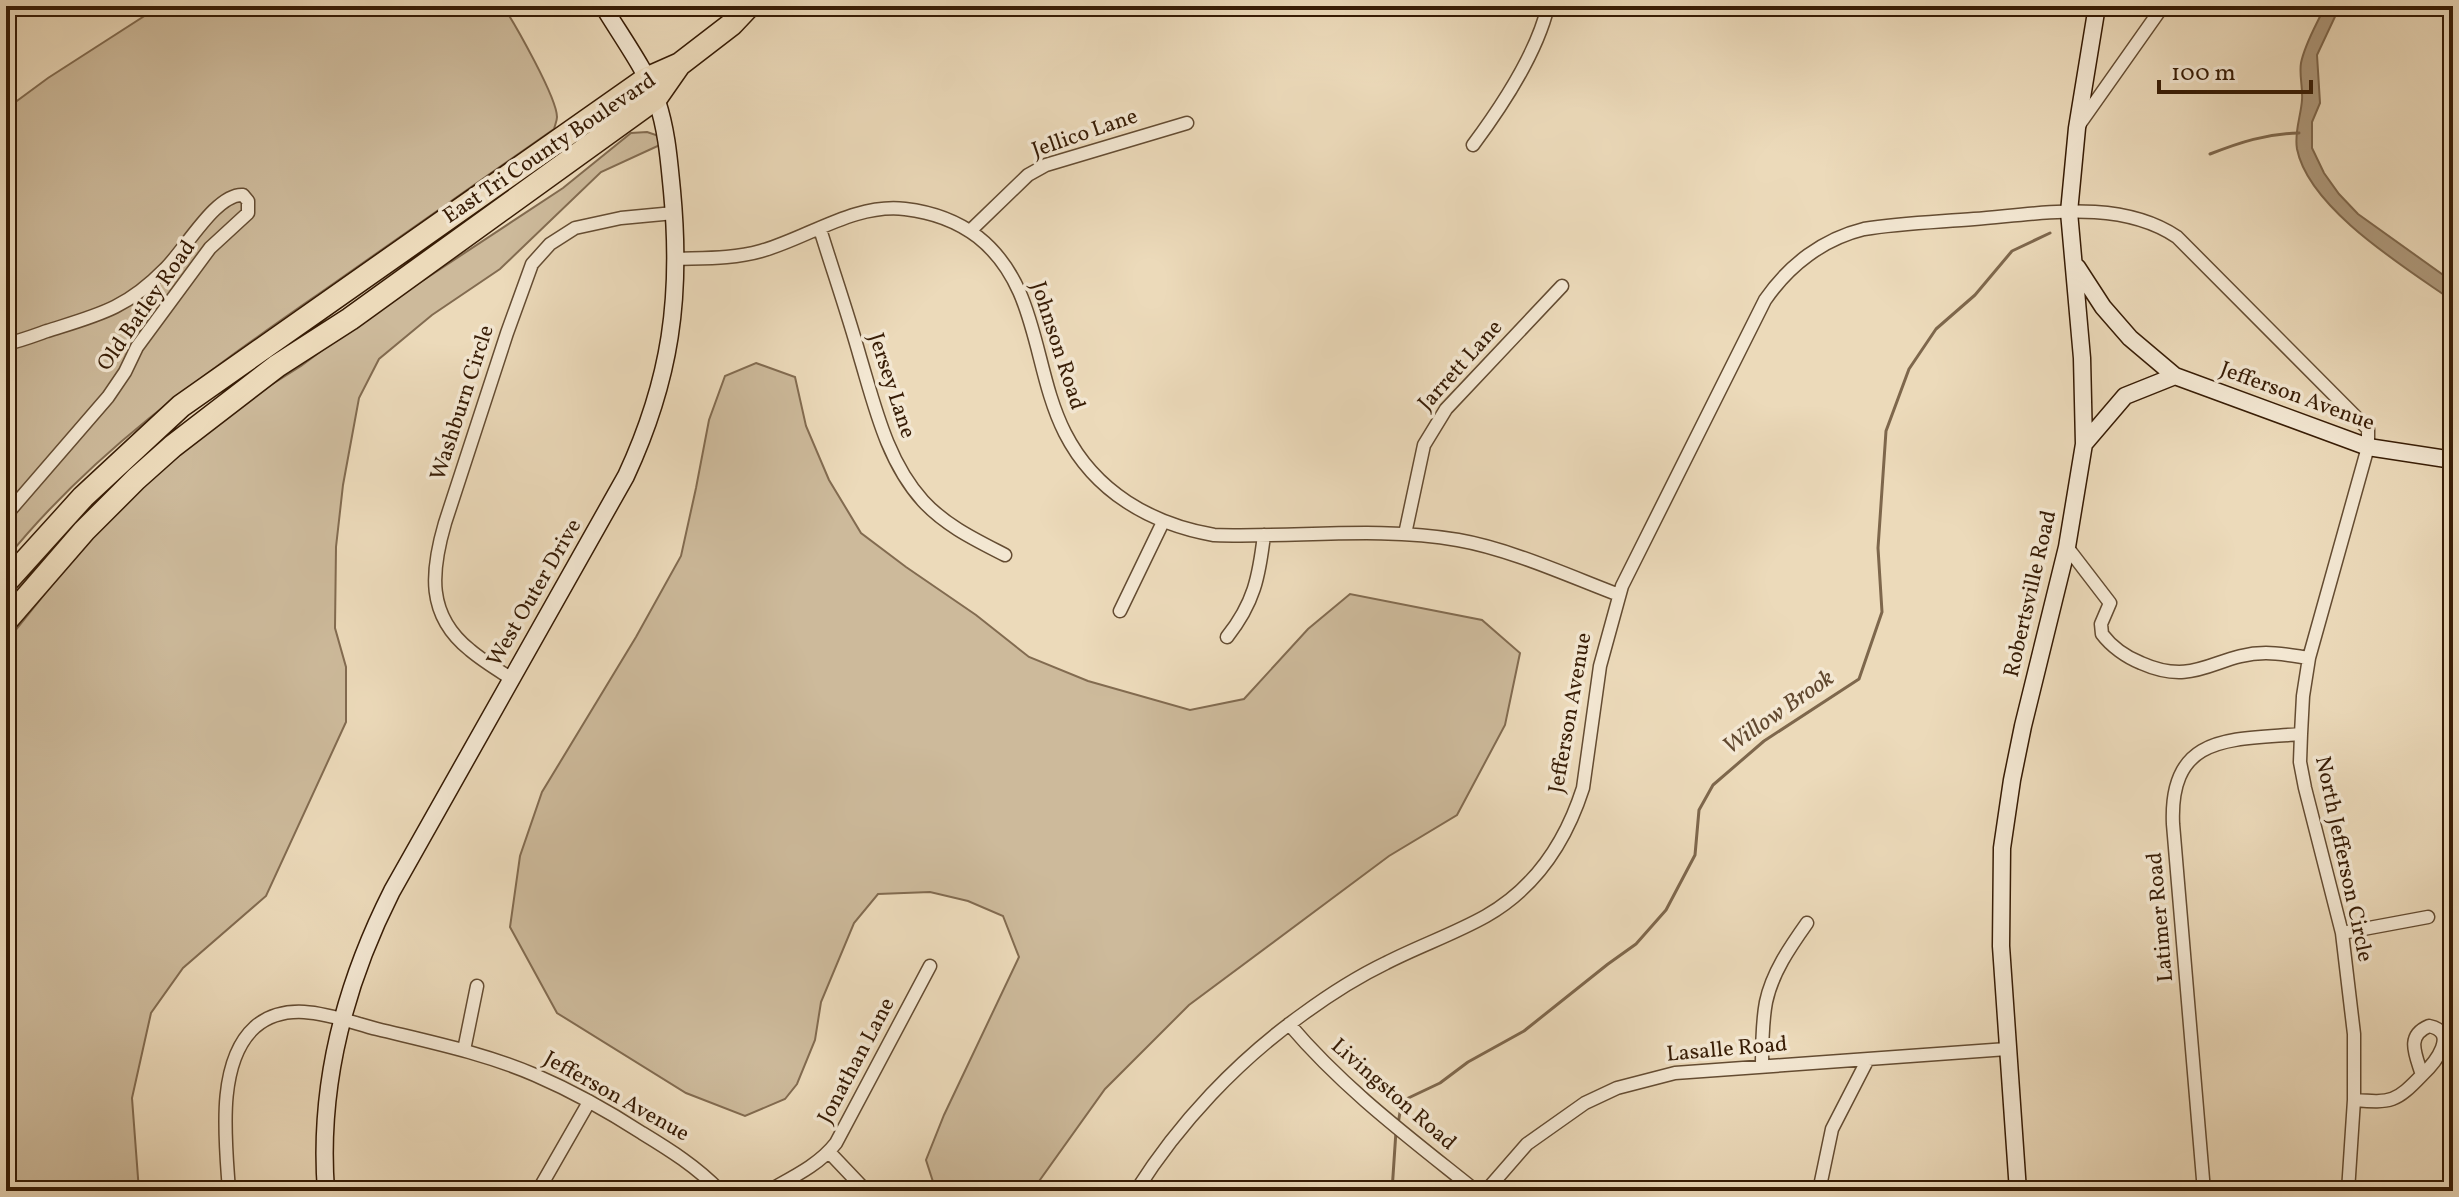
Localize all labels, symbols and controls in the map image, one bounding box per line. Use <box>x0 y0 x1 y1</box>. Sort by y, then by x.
scale bar <box>2159 44 2311 94</box>
text: 100 m <box>2171 57 2236 91</box>
street label: East Tri County Boulevard <box>437 66 663 232</box>
street label: Jellico Lane <box>1028 101 1142 167</box>
street label: Old Batley Road <box>90 234 204 378</box>
street label: Johnson Road <box>1022 278 1092 414</box>
street label: Jarrett Lane <box>1411 313 1511 419</box>
street label: Washburn Circle <box>423 321 503 485</box>
street label: Jersey Lane <box>859 329 923 443</box>
street label: Jefferson Avenue <box>2215 355 2379 439</box>
street label: Robertsville Road <box>1997 508 2065 680</box>
street label: West Outer Drive <box>480 513 590 673</box>
street label: Jefferson Avenue <box>1542 630 1600 796</box>
water label: Willow Brook <box>1716 662 1842 764</box>
street label: North Jefferson Circle <box>2306 753 2380 965</box>
street label: Latimer Road <box>2140 851 2182 983</box>
street label: Jonathan Lane <box>811 992 903 1130</box>
street label: Lasalle Road <box>1665 1029 1789 1071</box>
street label: Livingston Road <box>1323 1032 1463 1158</box>
street label: Jefferson Avenue <box>537 1044 695 1150</box>

